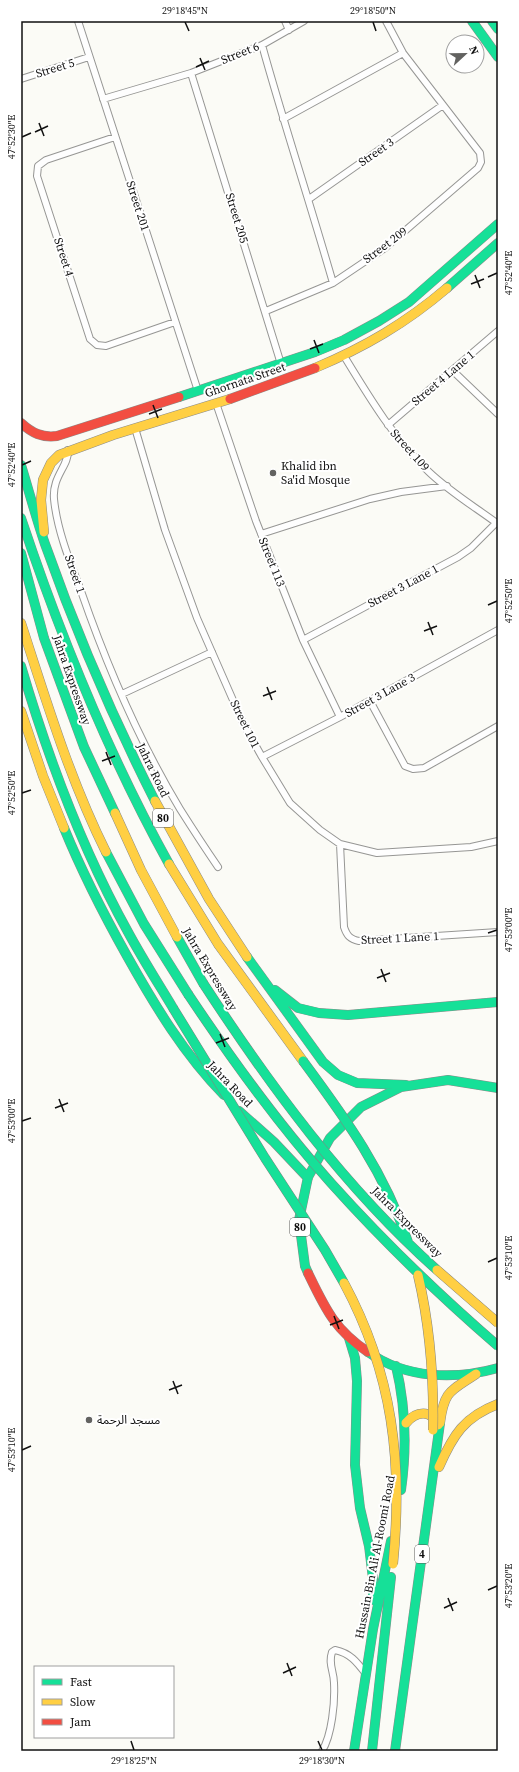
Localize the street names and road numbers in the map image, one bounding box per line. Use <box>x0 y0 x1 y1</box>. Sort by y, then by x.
street label: Street 6 <box>219 38 261 68</box>
street label: Street 5 <box>34 55 76 81</box>
street label: Street 3 <box>355 134 397 170</box>
street label: Street 201 <box>122 179 154 233</box>
street label: Street 205 <box>222 191 252 245</box>
street label: Street 209 <box>359 223 411 267</box>
street label: Street 4 <box>50 236 78 278</box>
street label: Street 4 Lane 1 <box>408 347 478 409</box>
street label: Ghornata Street <box>203 359 288 401</box>
street label: Street 109 <box>387 425 433 475</box>
street label: Street 113 <box>255 535 289 589</box>
street label: Street 1 <box>61 553 89 595</box>
street label: Street 3 Lane 1 <box>365 561 441 611</box>
street label: Jahra Expressway <box>49 632 95 728</box>
street label: Street 3 Lane 3 <box>342 669 418 721</box>
street label: Street 101 <box>226 697 264 751</box>
street label: Jahra Road <box>133 739 173 800</box>
road number: 80 <box>153 809 173 827</box>
street label: Jahra Expressway <box>178 924 242 1014</box>
street label: Street 1 Lane 1 <box>361 928 439 948</box>
street label: Jahra Road <box>203 1057 256 1111</box>
street label: Jahra Expressway <box>367 1182 447 1262</box>
road number: 80 <box>290 1218 310 1236</box>
street label: Hussain Bin Ali Al-Roomi Road <box>351 1474 399 1640</box>
road number: 4 <box>415 1545 429 1563</box>

